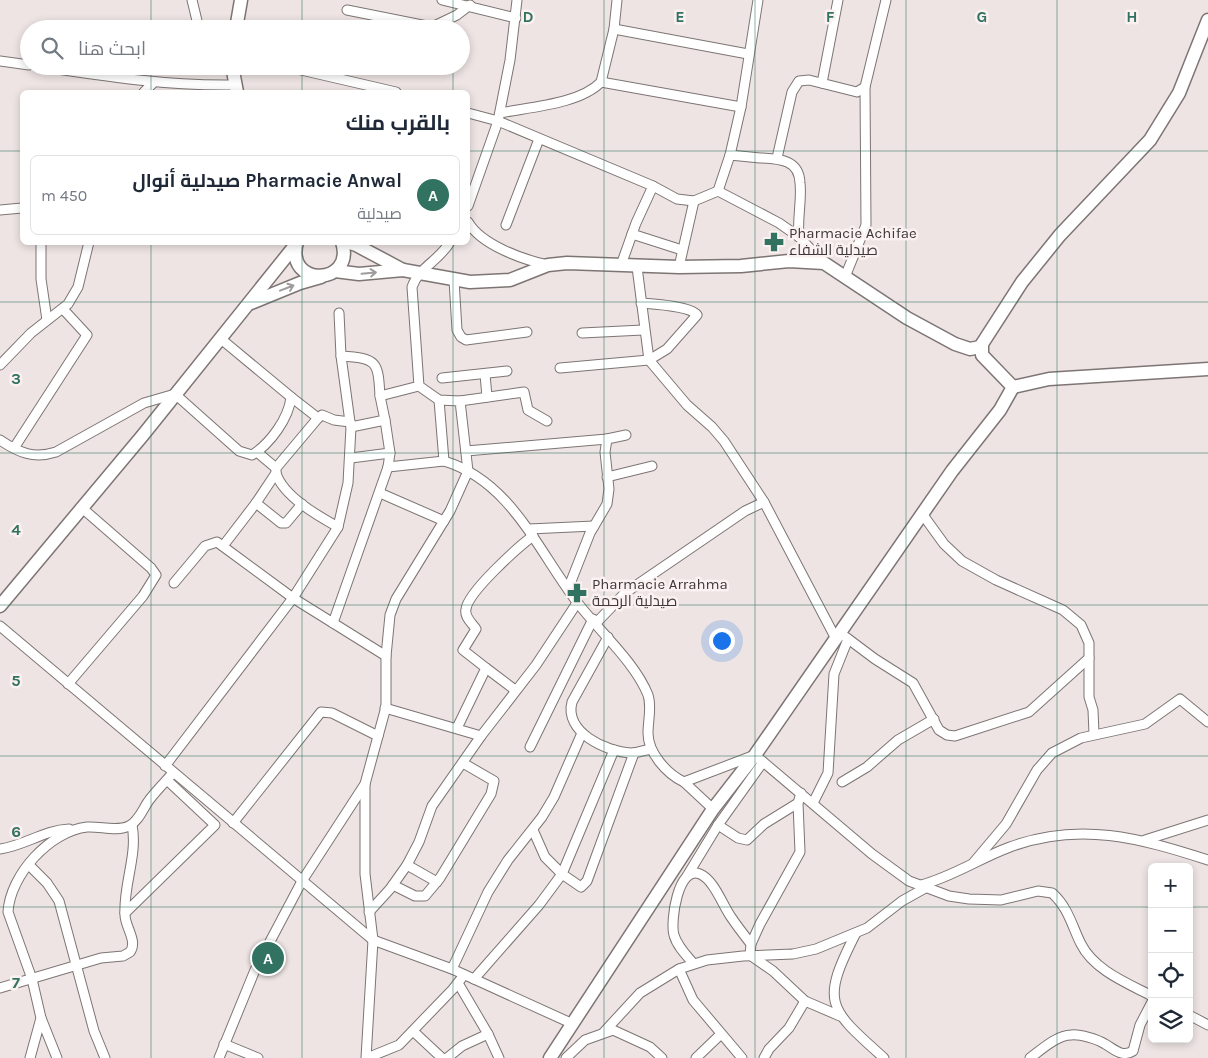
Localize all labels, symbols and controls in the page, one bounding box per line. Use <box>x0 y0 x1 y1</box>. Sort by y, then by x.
text: D <box>523 7 534 26</box>
text: E <box>675 7 685 26</box>
text: F <box>826 7 835 26</box>
text: G <box>977 7 987 26</box>
text: H <box>1126 7 1138 26</box>
search box <box>20 20 470 75</box>
icon: search <box>38 34 66 62</box>
text: ابحث هنا <box>78 38 146 60</box>
text: بالقرب منك <box>346 111 450 135</box>
text: Pharmacie Anwal صيدلية أنوال <box>133 170 402 192</box>
text: 450 m <box>41 186 87 205</box>
text: A <box>428 186 438 205</box>
text: صيدلية <box>357 204 402 223</box>
place label: Pharmacie Achifae صيدلية الشفاء <box>789 224 917 259</box>
pharmacy icon: Pharmacie Achifae صيدلية الشفاء <box>763 231 785 253</box>
one-way arrow <box>361 268 377 278</box>
one-way arrow <box>278 283 294 292</box>
text: 3 <box>11 369 21 388</box>
text: 4 <box>11 520 21 539</box>
place label: Pharmacie Arrahma صيدلية الرحمة <box>592 575 728 610</box>
pharmacy icon: Pharmacie Arrahma صيدلية الرحمة <box>566 582 588 604</box>
your location <box>709 628 735 654</box>
text: 5 <box>11 671 21 690</box>
text: 6 <box>11 822 21 841</box>
map controls <box>1148 863 1193 1043</box>
button: + <box>1148 863 1193 908</box>
button: − <box>1148 908 1193 953</box>
pin: A <box>252 939 284 977</box>
button: locate <box>1148 953 1193 998</box>
text: 7 <box>12 973 20 992</box>
button: layers <box>1148 998 1193 1043</box>

